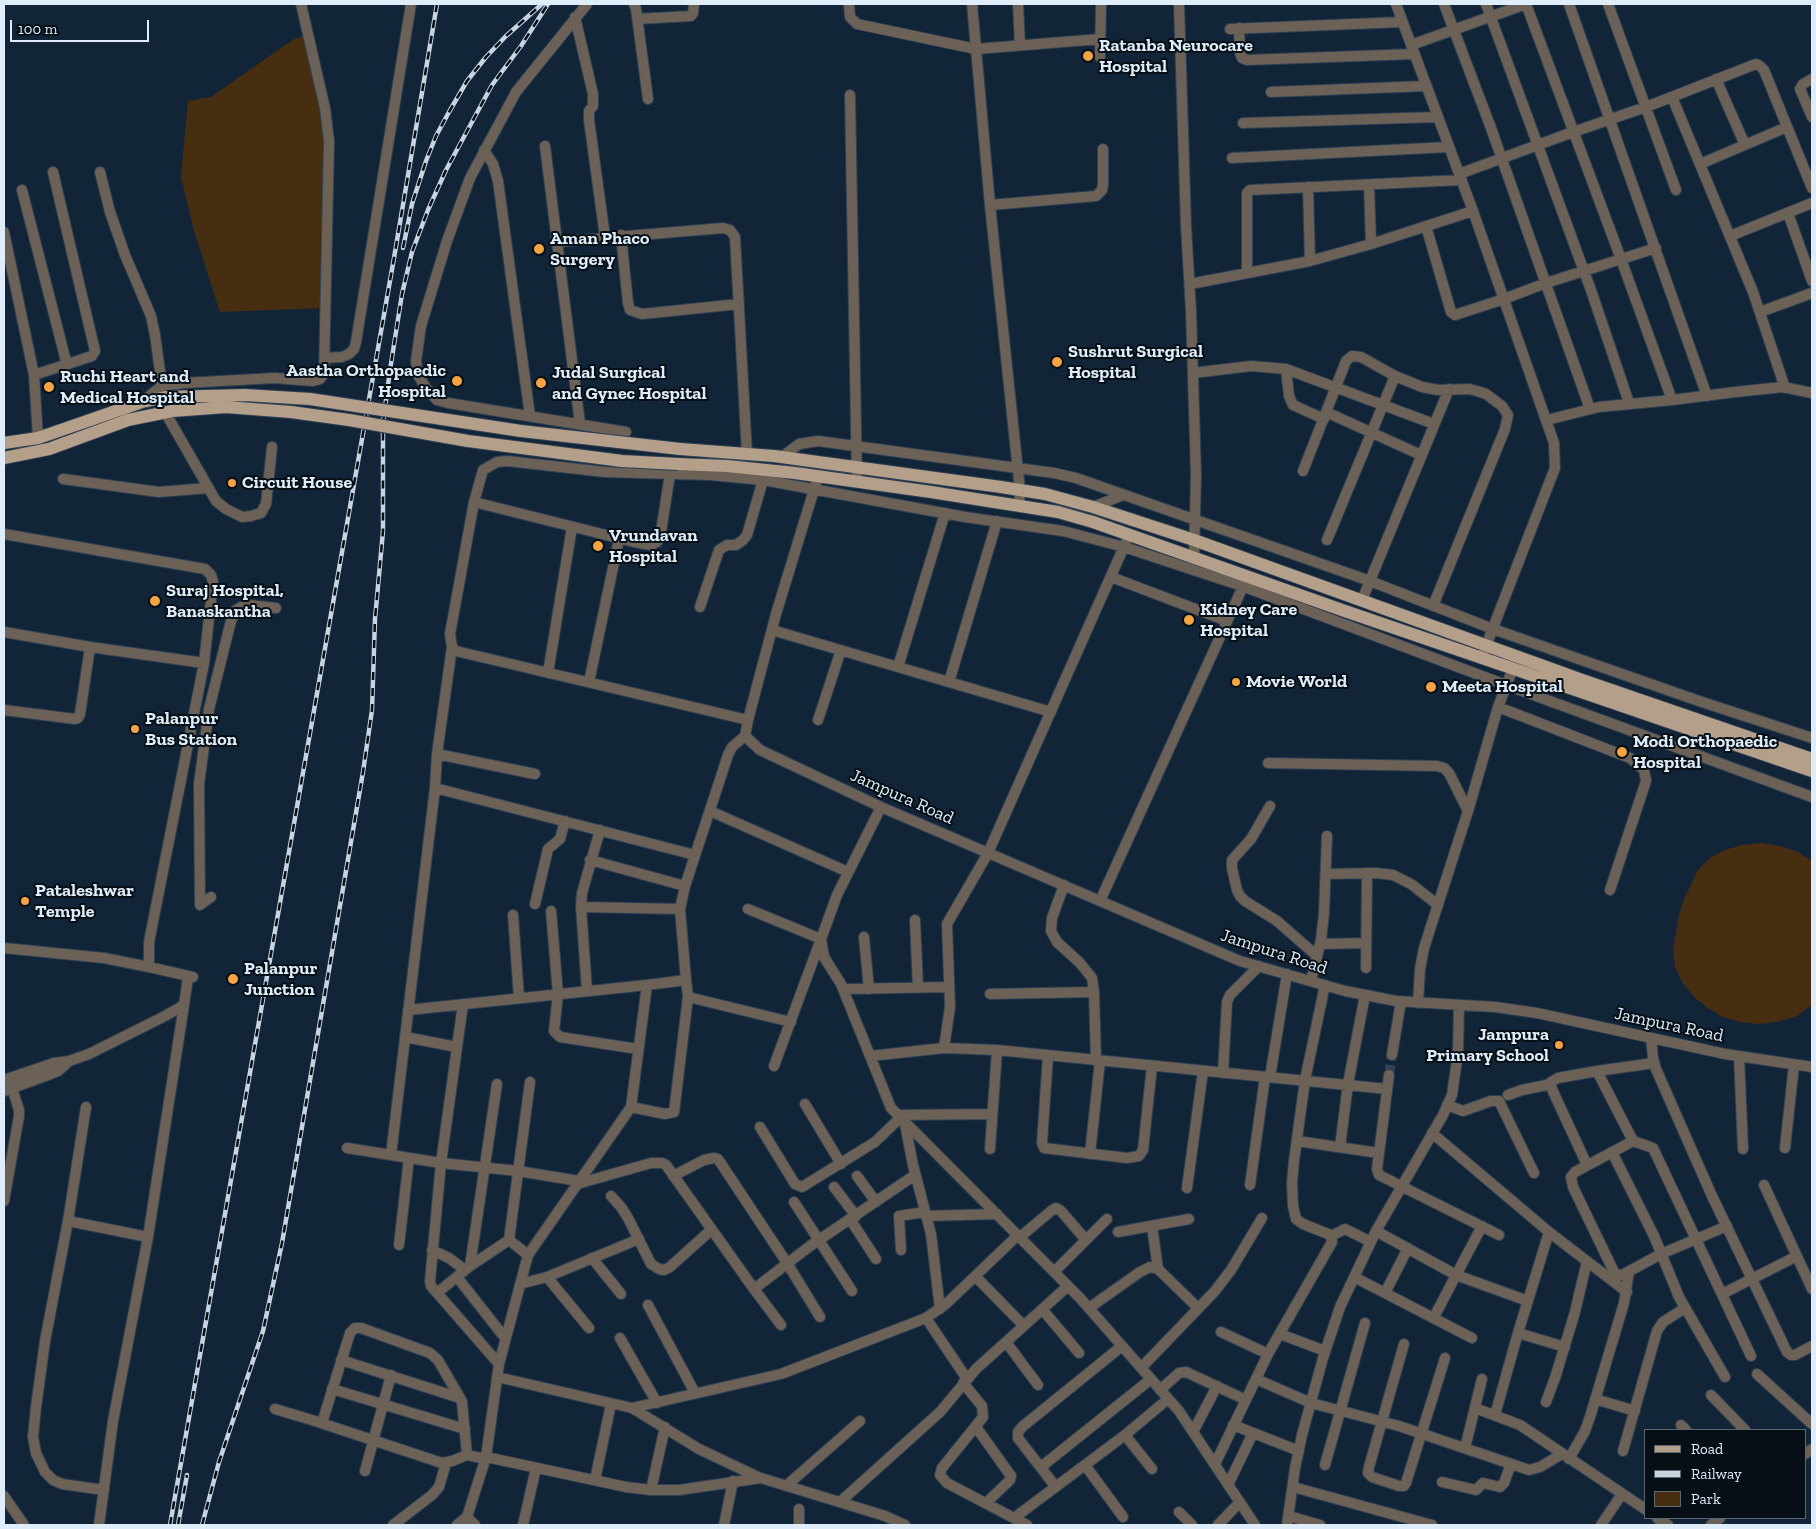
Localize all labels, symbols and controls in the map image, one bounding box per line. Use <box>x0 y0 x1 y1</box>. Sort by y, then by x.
scale bar <box>12 10 151 42</box>
text: 100 m <box>18 20 57 38</box>
place label: Ratanba Neurocare Hospital <box>1099 35 1253 78</box>
marker: Ratanba Neurocare Hospital <box>1081 49 1095 63</box>
place label: Aman Phaco Surgery <box>550 228 650 270</box>
marker: Aman Phaco Surgery <box>532 242 546 256</box>
place label: Sushrut Surgical Hospital <box>1068 341 1203 384</box>
marker: Sushrut Surgical Hospital <box>1050 355 1064 369</box>
place label: Aastha Orthopaedic Hospital <box>286 360 446 402</box>
place label: Judal Surgical and Gynec Hospital <box>552 362 707 404</box>
place label: Ruchi Heart and Medical Hospital <box>60 366 194 408</box>
marker: Aastha Orthopaedic Hospital <box>450 374 464 388</box>
marker: Judal Surgical and Gynec Hospital <box>534 376 548 390</box>
marker: Ruchi Heart and Medical Hospital <box>42 380 56 394</box>
place label: Circuit House <box>242 472 352 494</box>
marker: Circuit House <box>226 477 238 489</box>
place label: Vrundavan Hospital <box>609 525 698 568</box>
marker: Vrundavan Hospital <box>591 539 605 553</box>
place label: Suraj Hospital, Banaskantha <box>166 580 284 622</box>
marker: Suraj Hospital, Banaskantha <box>148 594 162 608</box>
place label: Kidney Care Hospital <box>1200 599 1297 642</box>
marker: Kidney Care Hospital <box>1182 613 1196 627</box>
place label: Movie World <box>1246 671 1347 693</box>
marker: Movie World <box>1230 676 1242 688</box>
place label: Meeta Hospital <box>1442 676 1563 698</box>
marker: Meeta Hospital <box>1424 680 1438 694</box>
place label: Palanpur Bus Station <box>145 708 237 751</box>
marker: Palanpur Bus Station <box>129 723 141 735</box>
place label: Modi Orthopaedic Hospital <box>1633 731 1777 774</box>
marker: Modi Orthopaedic Hospital <box>1615 745 1629 759</box>
street label: Jampura Road <box>847 765 957 829</box>
place label: Pataleshwar Temple <box>35 880 134 922</box>
marker: Pataleshwar Temple <box>19 895 31 907</box>
street label: Jampura Road <box>1218 925 1330 979</box>
place label: Palanpur Junction <box>244 958 317 1001</box>
marker: Palanpur Junction <box>226 972 240 986</box>
street label: Jampura Road <box>1612 1003 1726 1047</box>
place label: Jampura Primary School <box>1426 1024 1549 1066</box>
marker: Jampura Primary School <box>1553 1039 1565 1051</box>
legend <box>1644 1429 1806 1519</box>
text: Road <box>1691 1440 1723 1458</box>
text: Railway <box>1691 1465 1742 1483</box>
text: Park <box>1691 1490 1721 1508</box>

